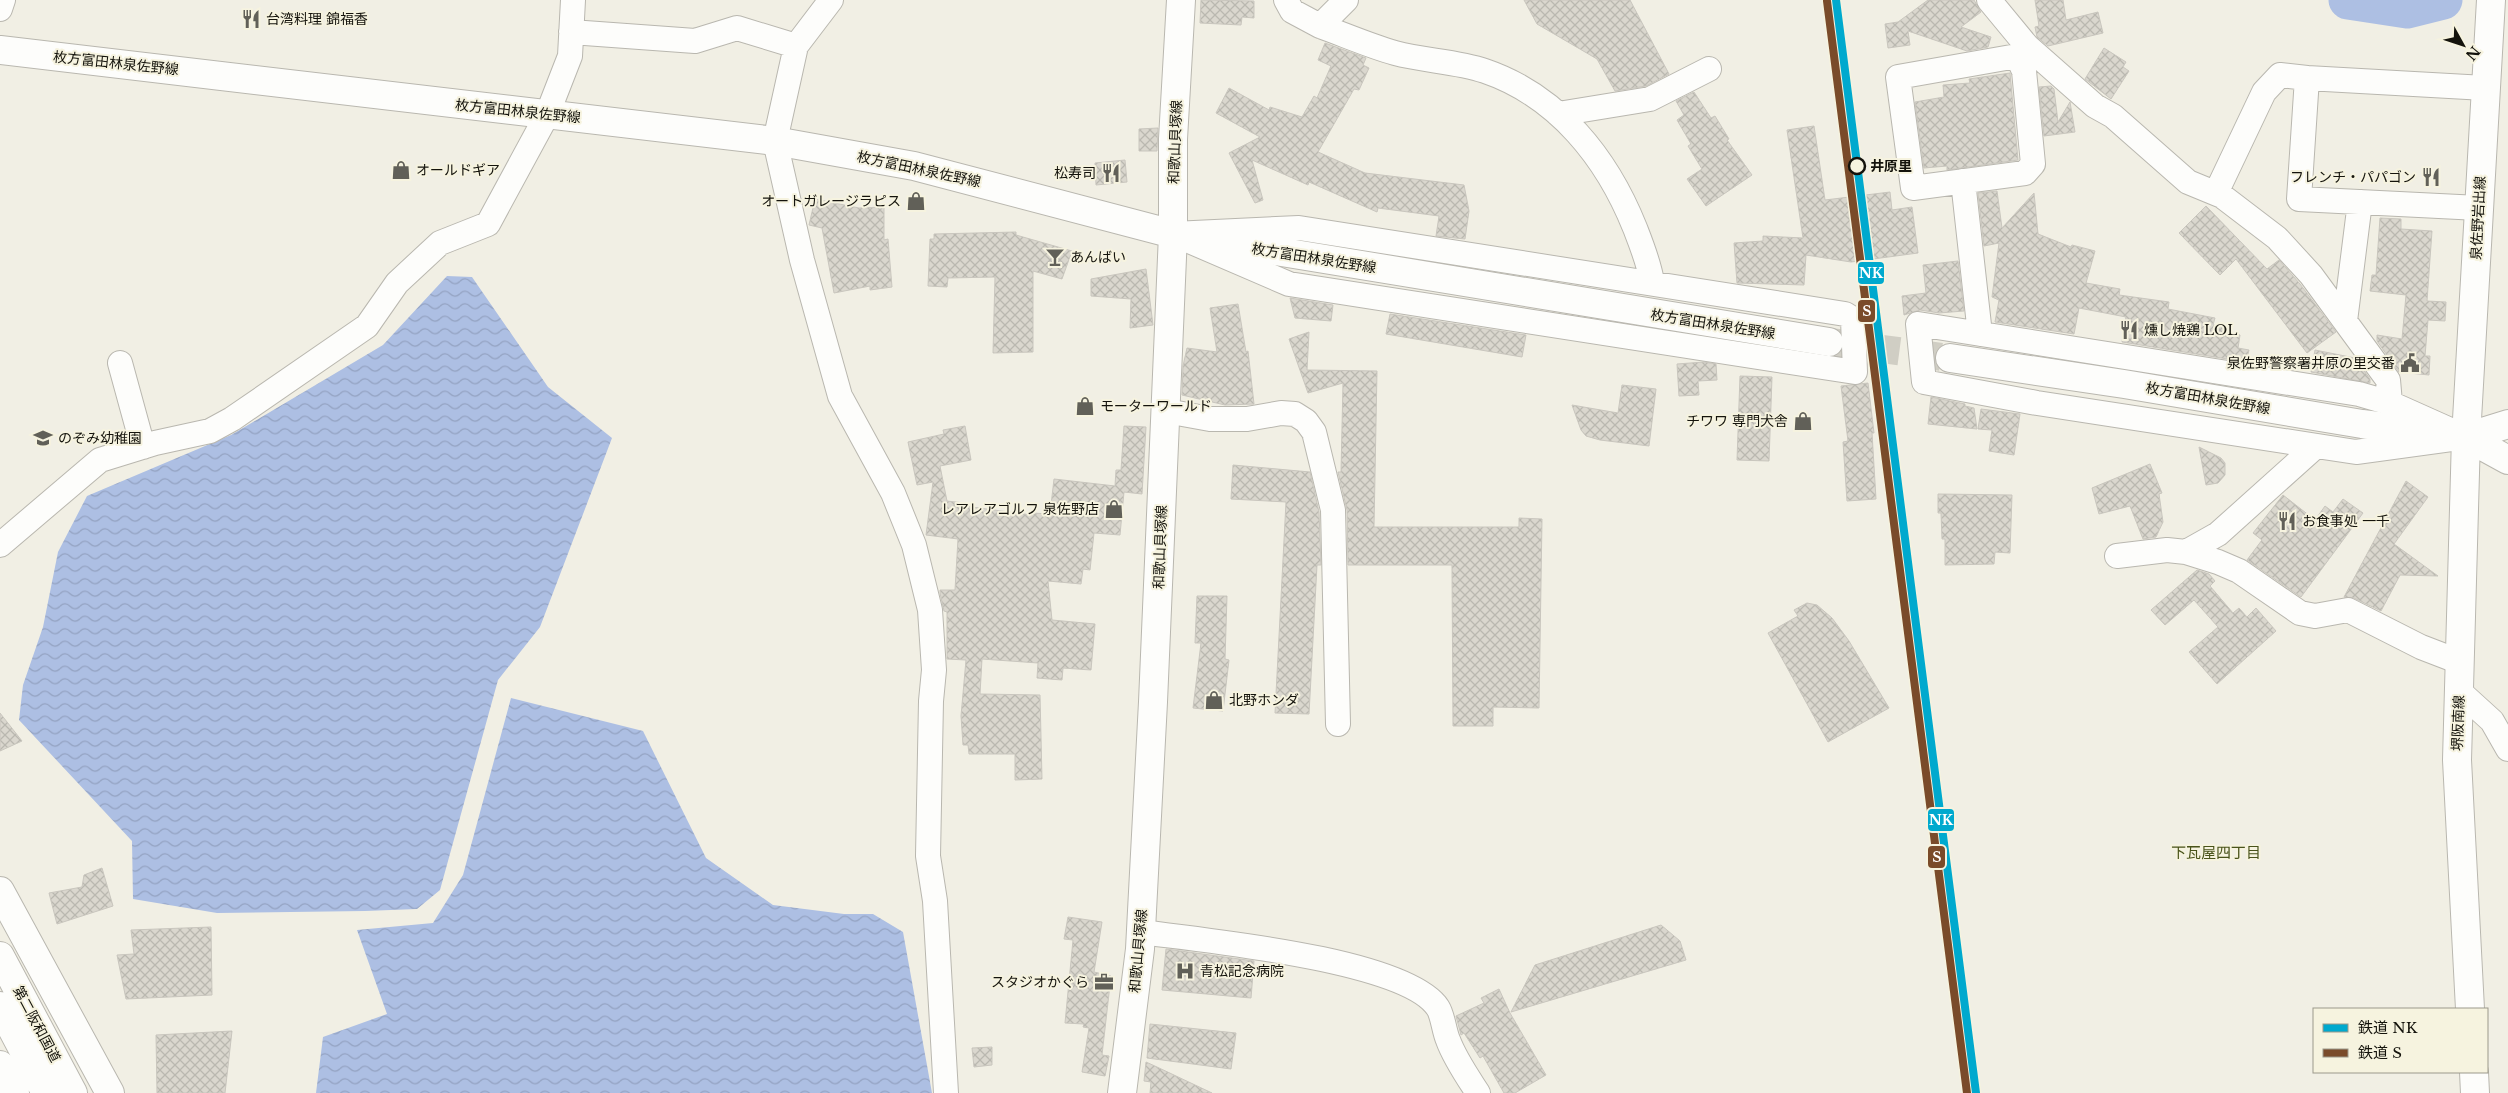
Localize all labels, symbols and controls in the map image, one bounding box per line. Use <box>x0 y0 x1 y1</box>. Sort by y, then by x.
restaurant icon: 台湾料理 錦福香 <box>240 8 262 30</box>
place label: 台湾料理 錦福香 <box>266 10 368 28</box>
north arrow <box>2438 20 2488 70</box>
text: N <box>2462 43 2484 64</box>
street label: 枚方富田林泉佐野線 <box>52 47 180 79</box>
street label: 枚方富田林泉佐野線 <box>454 95 582 127</box>
street label: 和歌山貝塚線 <box>1165 100 1185 184</box>
street label: 枚方富田林泉佐野線 <box>856 147 982 191</box>
marker: 井原里 <box>1848 157 1866 175</box>
place label: 井原里 <box>1870 157 1912 175</box>
shop icon: オールドギア <box>390 159 412 181</box>
place label: オールドギア <box>416 161 500 179</box>
restaurant icon: 松寿司 <box>1100 162 1122 184</box>
place label: 松寿司 <box>1054 164 1096 182</box>
restaurant icon: フレンチ・パパゴン <box>2420 166 2442 188</box>
place label: フレンチ・パパゴン <box>2290 168 2416 186</box>
street label: 泉佐野岩出線 <box>2467 176 2489 260</box>
shop icon: オートガレージラピス <box>905 190 927 212</box>
place label: オートガレージラピス <box>761 192 901 210</box>
street label: 枚方富田林泉佐野線 <box>1250 239 1378 277</box>
bar icon: あんばい <box>1044 246 1066 268</box>
place label: あんばい <box>1070 248 1126 266</box>
line badge: NK <box>1857 261 1885 285</box>
text: NK <box>1859 264 1884 282</box>
line badge: S <box>1857 299 1876 323</box>
text: S <box>1862 302 1872 320</box>
street label: 枚方富田林泉佐野線 <box>1649 305 1777 343</box>
restaurant icon: 燻し焼鶏 LOL <box>2118 319 2140 341</box>
place label: 燻し焼鶏 LOL <box>2144 321 2237 339</box>
public building icon: 泉佐野警察署井原の里交番 <box>2399 352 2421 374</box>
place label: 泉佐野警察署井原の里交番 <box>2227 354 2395 372</box>
street label: 枚方富田林泉佐野線 <box>2144 378 2272 418</box>
shop icon: モーターワールド <box>1074 395 1096 417</box>
place label: モーターワールド <box>1100 397 1212 415</box>
shop icon: チワワ 専門犬舎 <box>1792 410 1814 432</box>
place label: チワワ 専門犬舎 <box>1686 412 1788 430</box>
school or university icon: のぞみ幼稚園 <box>32 427 54 449</box>
place label: のぞみ幼稚園 <box>58 429 142 447</box>
shop icon: レアレアゴルフ 泉佐野店 <box>1103 498 1125 520</box>
place label: レアレアゴルフ 泉佐野店 <box>941 500 1099 518</box>
street label: 和歌山貝塚線 <box>1150 505 1170 589</box>
restaurant icon: お食事処 一千 <box>2276 510 2298 532</box>
place label: お食事処 一千 <box>2302 512 2390 530</box>
shop icon: 北野ホンダ <box>1203 689 1225 711</box>
place label: 北野ホンダ <box>1229 691 1299 709</box>
street label: 堺阪南線 <box>2448 695 2468 751</box>
line badge: NK <box>1927 808 1955 832</box>
text: NK <box>1929 811 1954 829</box>
district label: 下瓦屋四丁目 <box>2171 843 2261 862</box>
line badge: S <box>1927 845 1946 869</box>
text: S <box>1932 848 1942 866</box>
street label: 和歌山貝塚線 <box>1125 908 1151 994</box>
hospital icon: 青松記念病院 <box>1174 960 1196 982</box>
place label: 青松記念病院 <box>1200 962 1284 980</box>
office icon: スタジオかぐら <box>1093 971 1115 993</box>
place label: スタジオかぐら <box>991 973 1089 991</box>
street label: 第二阪和国道 <box>9 983 65 1065</box>
legend <box>2313 1008 2488 1073</box>
text: 鉄道 NK <box>2358 1018 2418 1037</box>
text: 鉄道 S <box>2358 1043 2402 1062</box>

